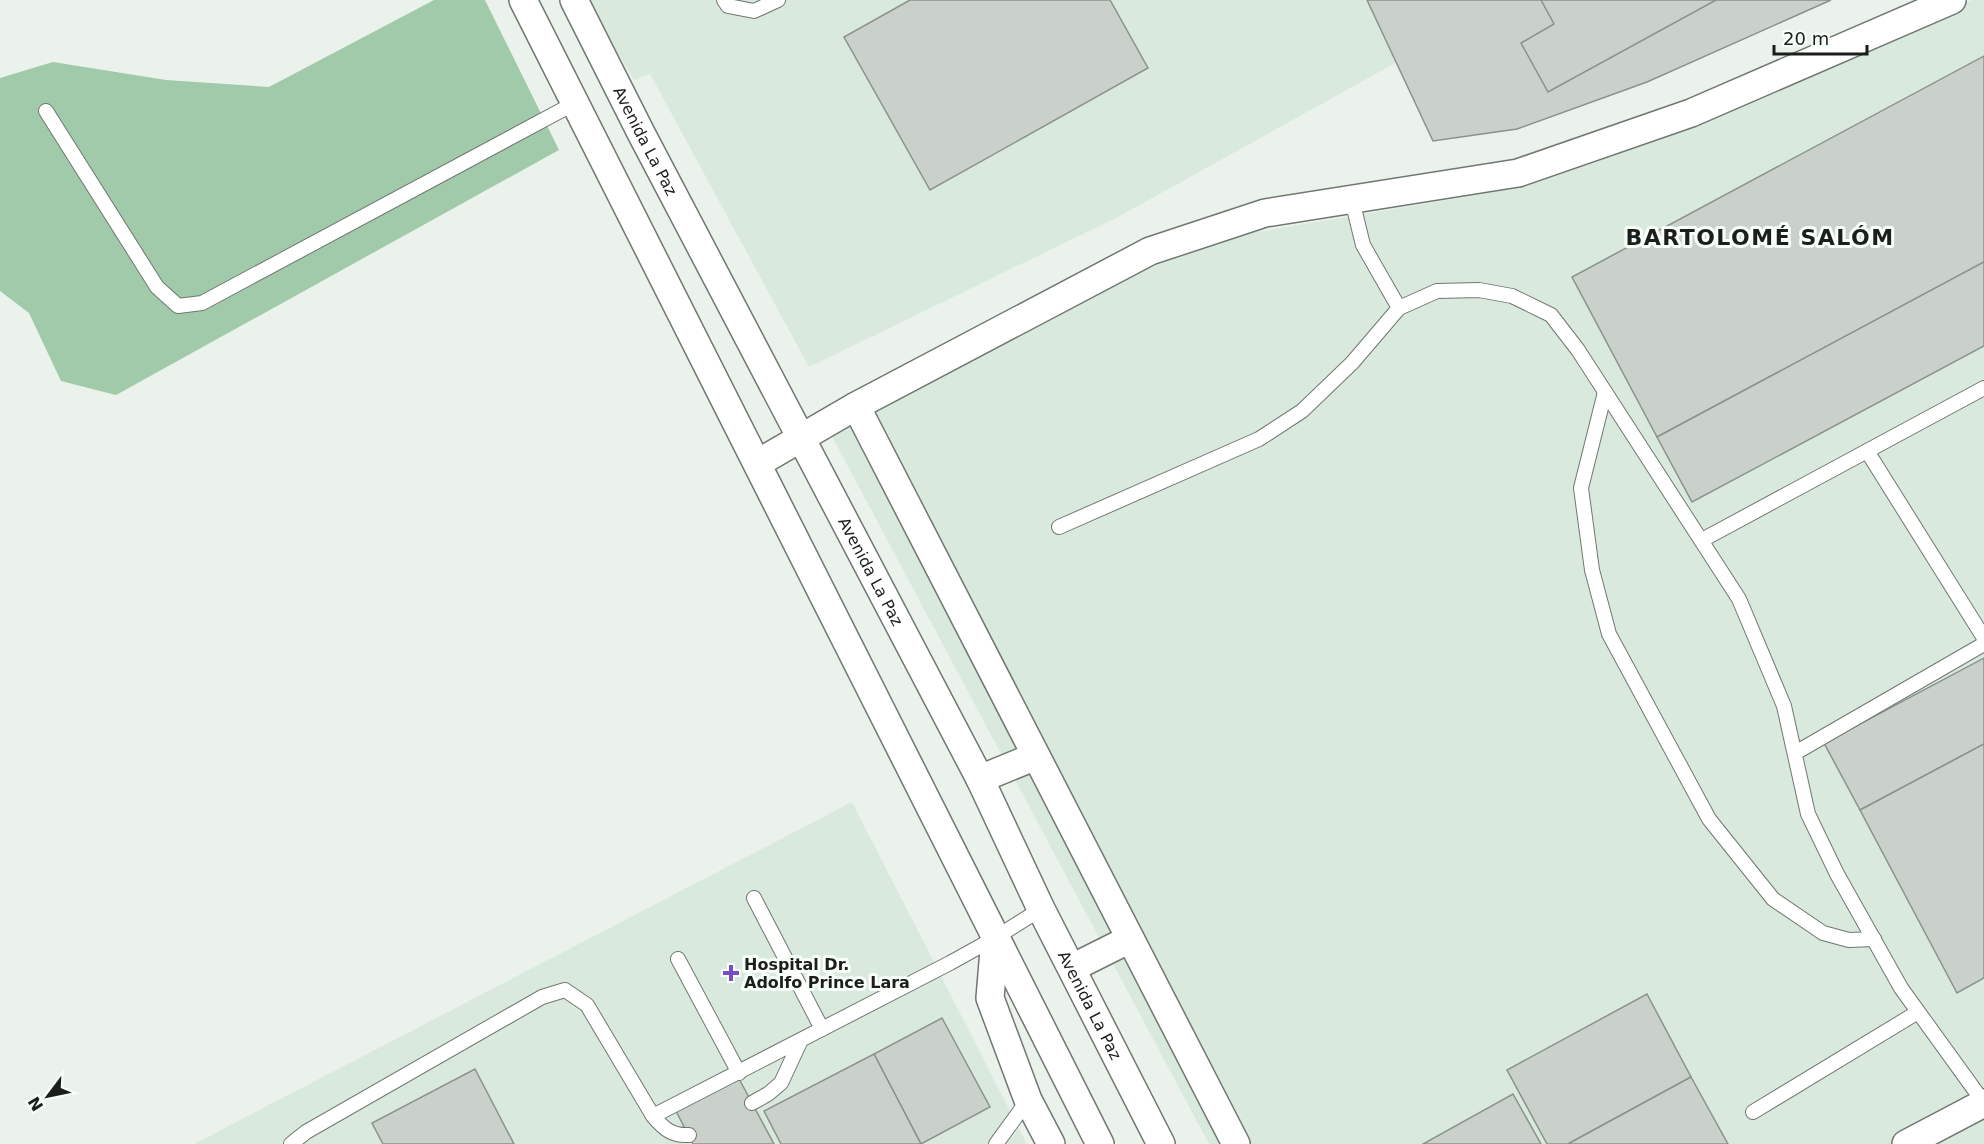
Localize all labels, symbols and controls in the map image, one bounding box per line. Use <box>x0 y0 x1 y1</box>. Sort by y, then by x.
scale bar <box>1774 18 1867 56</box>
text: 20 m <box>1783 28 1829 49</box>
street label: Avenida La Paz <box>610 83 682 199</box>
district label: BARTOLOMÉ SALÓM <box>1625 225 1895 250</box>
street label: Avenida La Paz <box>835 514 907 629</box>
street label: Avenida La Paz <box>1054 947 1126 1063</box>
place label: Hospital Dr. Adolfo Prince Lara <box>744 955 910 992</box>
marker: Hospital Dr. Adolfo Prince Lara <box>722 964 740 982</box>
north arrow <box>18 1066 78 1126</box>
text: N <box>24 1093 47 1114</box>

